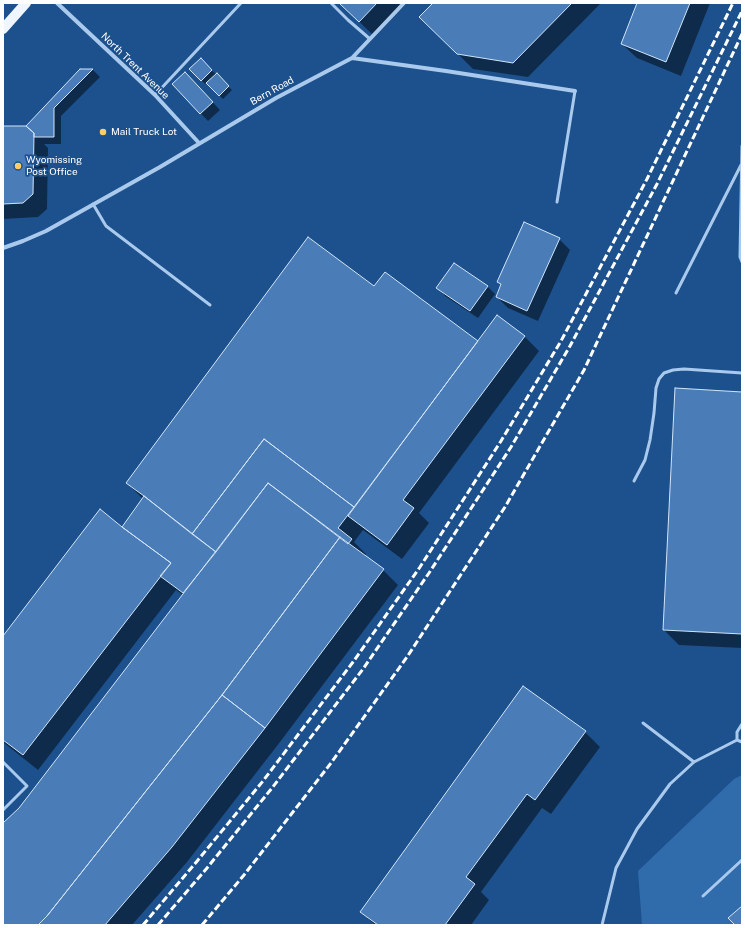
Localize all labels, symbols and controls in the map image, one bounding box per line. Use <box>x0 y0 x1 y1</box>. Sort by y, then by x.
street label: North Trent Avenue <box>98 30 172 102</box>
street label: Bern Road <box>248 74 296 108</box>
place label: Mail Truck Lot <box>111 126 177 138</box>
marker: Mail Truck Lot <box>98 127 108 137</box>
place label: Wyomissing Post Office <box>26 154 82 178</box>
marker: Wyomissing Post Office <box>13 161 23 171</box>

